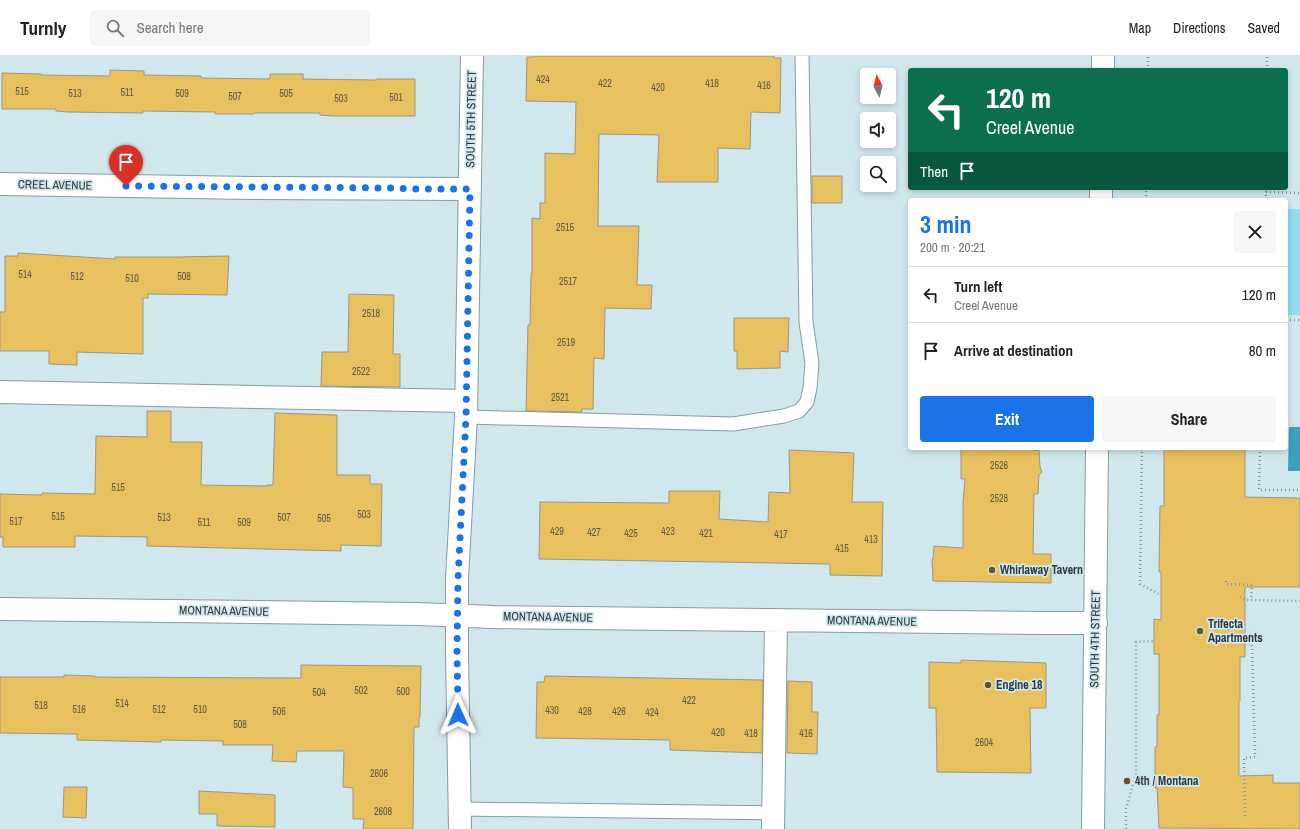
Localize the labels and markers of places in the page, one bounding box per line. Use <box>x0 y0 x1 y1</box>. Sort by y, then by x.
pin <box>109 145 143 186</box>
place label: Whirlaway Tavern <box>1000 562 1083 578</box>
marker: Whirlaway Tavern <box>987 565 997 575</box>
place label: Trifecta Apartments <box>1208 616 1263 646</box>
marker: Trifecta Apartments <box>1195 626 1205 636</box>
place label: Engine 18 <box>996 677 1043 693</box>
marker: Engine 18 <box>983 680 993 690</box>
place label: 4th / Montana <box>1135 773 1199 789</box>
marker: 4th / Montana <box>1122 776 1132 786</box>

